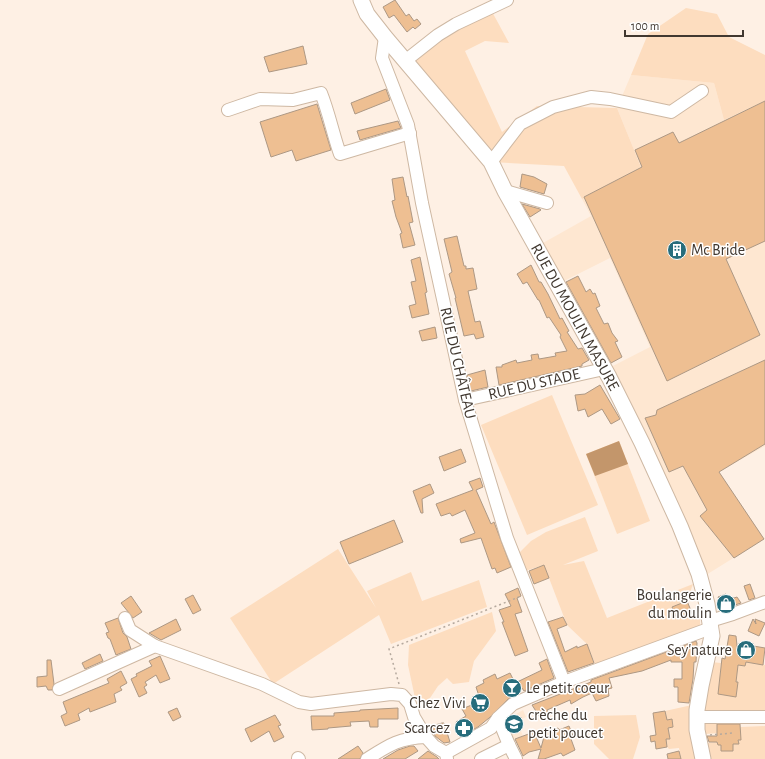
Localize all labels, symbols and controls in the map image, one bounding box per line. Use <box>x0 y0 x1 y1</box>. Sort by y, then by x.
scale bar <box>625 12 743 38</box>
text: 100 m <box>631 20 659 32</box>
building icon: Mc Bride <box>666 239 688 261</box>
street label: RUE DU MOULIN MASURE <box>528 241 622 393</box>
place label: Mc Bride <box>691 242 745 258</box>
street label: RUE DU CHÂTEAU <box>437 305 481 420</box>
street label: RUE DU STADE <box>487 366 582 402</box>
place label: Boulangerie du moulin <box>637 587 712 621</box>
shop icon: Boulangerie du moulin <box>715 593 737 615</box>
shop icon: Sey'nature <box>735 639 757 661</box>
place label: Sey'nature <box>667 642 732 659</box>
bar icon: Le petit coeur <box>501 677 523 699</box>
place label: Le petit coeur <box>526 680 610 696</box>
supermarket icon: Chez Vivi <box>469 692 491 714</box>
place label: Chez Vivi <box>409 695 466 711</box>
place label: crèche du petit poucet <box>528 707 603 741</box>
school or university icon: crèche du petit poucet <box>503 713 525 735</box>
pharmacy icon: Scarcez <box>453 717 475 739</box>
place label: Scarcez <box>404 720 450 736</box>

